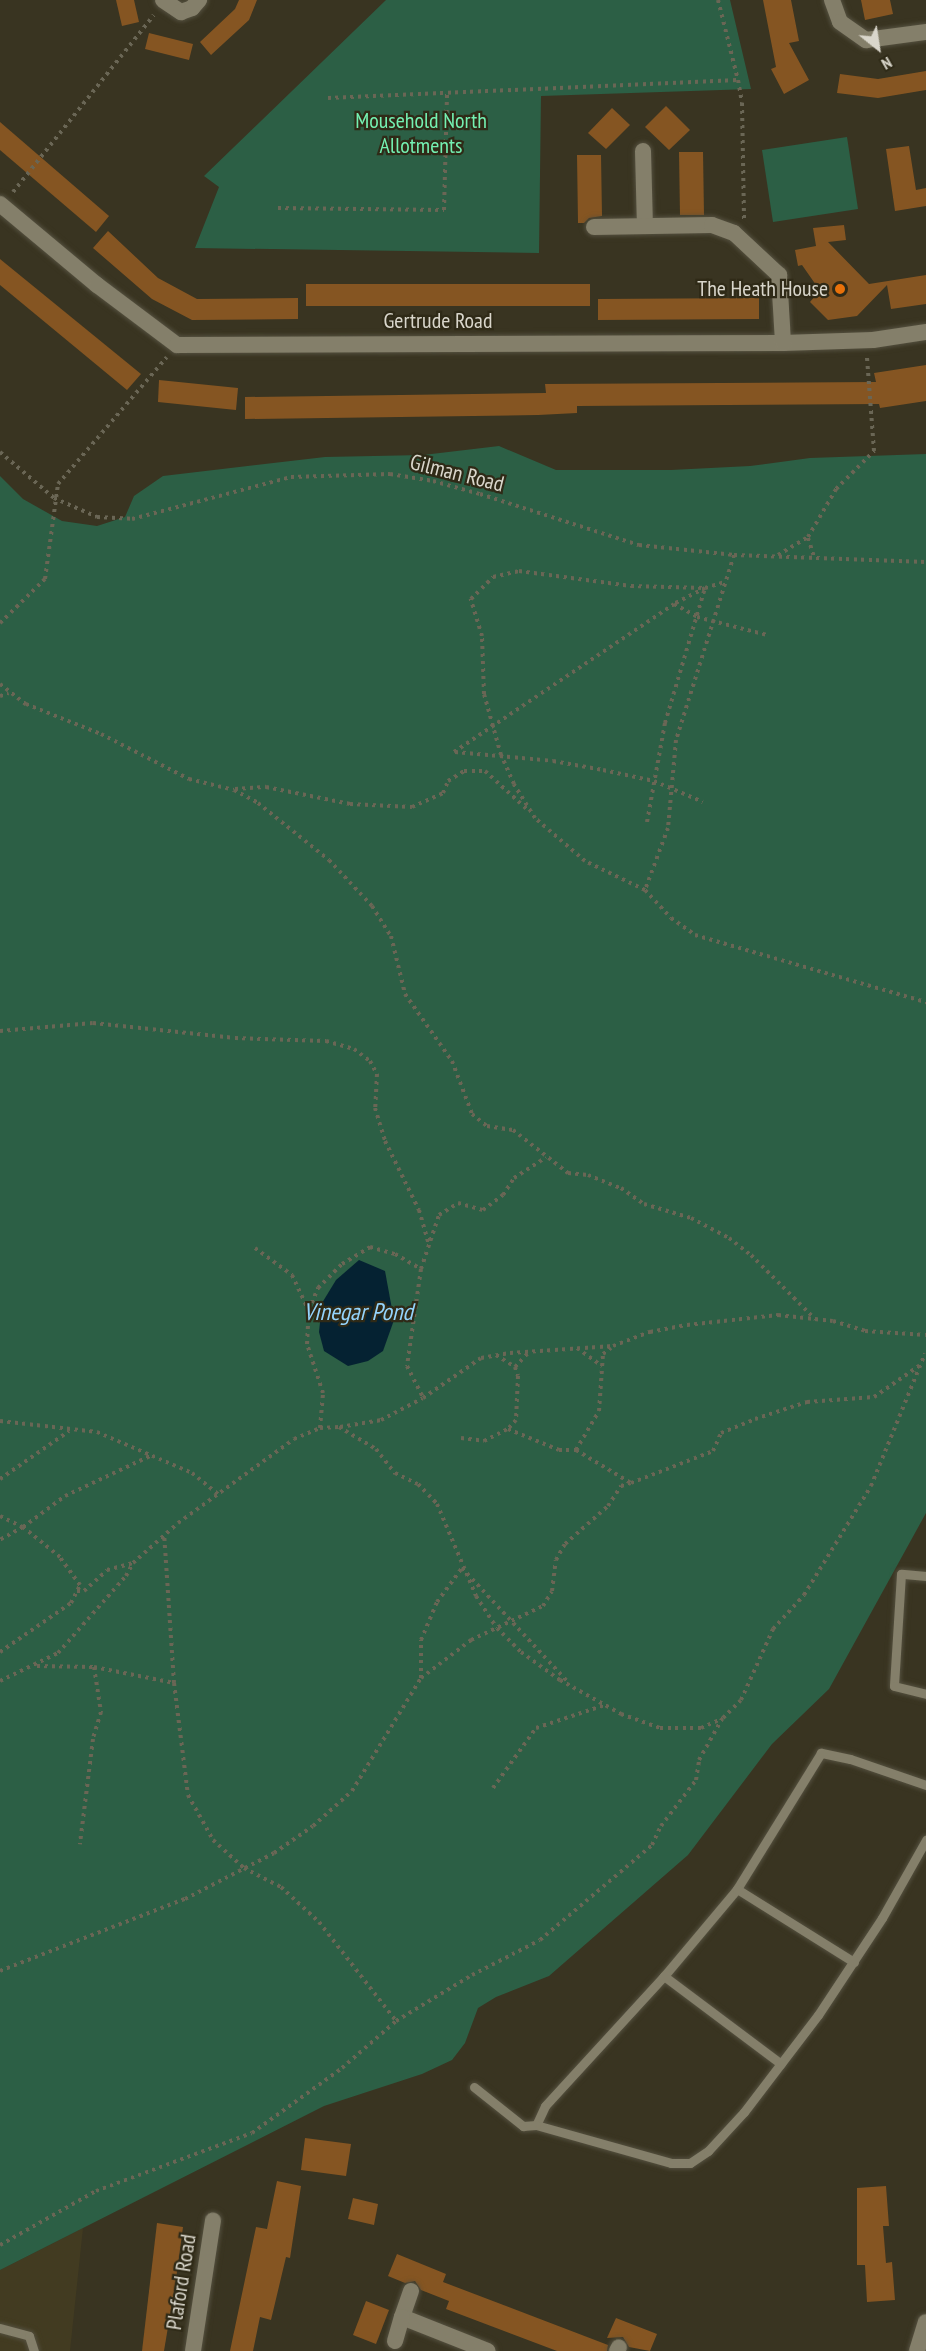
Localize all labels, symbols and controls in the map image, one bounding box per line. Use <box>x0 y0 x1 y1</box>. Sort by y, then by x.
north arrow <box>848 18 908 78</box>
text: N <box>878 53 896 74</box>
park label: Mousehold North Allotments <box>355 107 487 158</box>
place label: The Heath House <box>697 276 828 302</box>
marker: The Heath House <box>833 282 847 296</box>
street label: Gertrude Road <box>384 308 492 334</box>
street label: Gilman Road <box>407 449 507 497</box>
water label: Vinegar Pond <box>303 1298 413 1326</box>
street label: Plaford Road <box>160 2232 202 2332</box>

